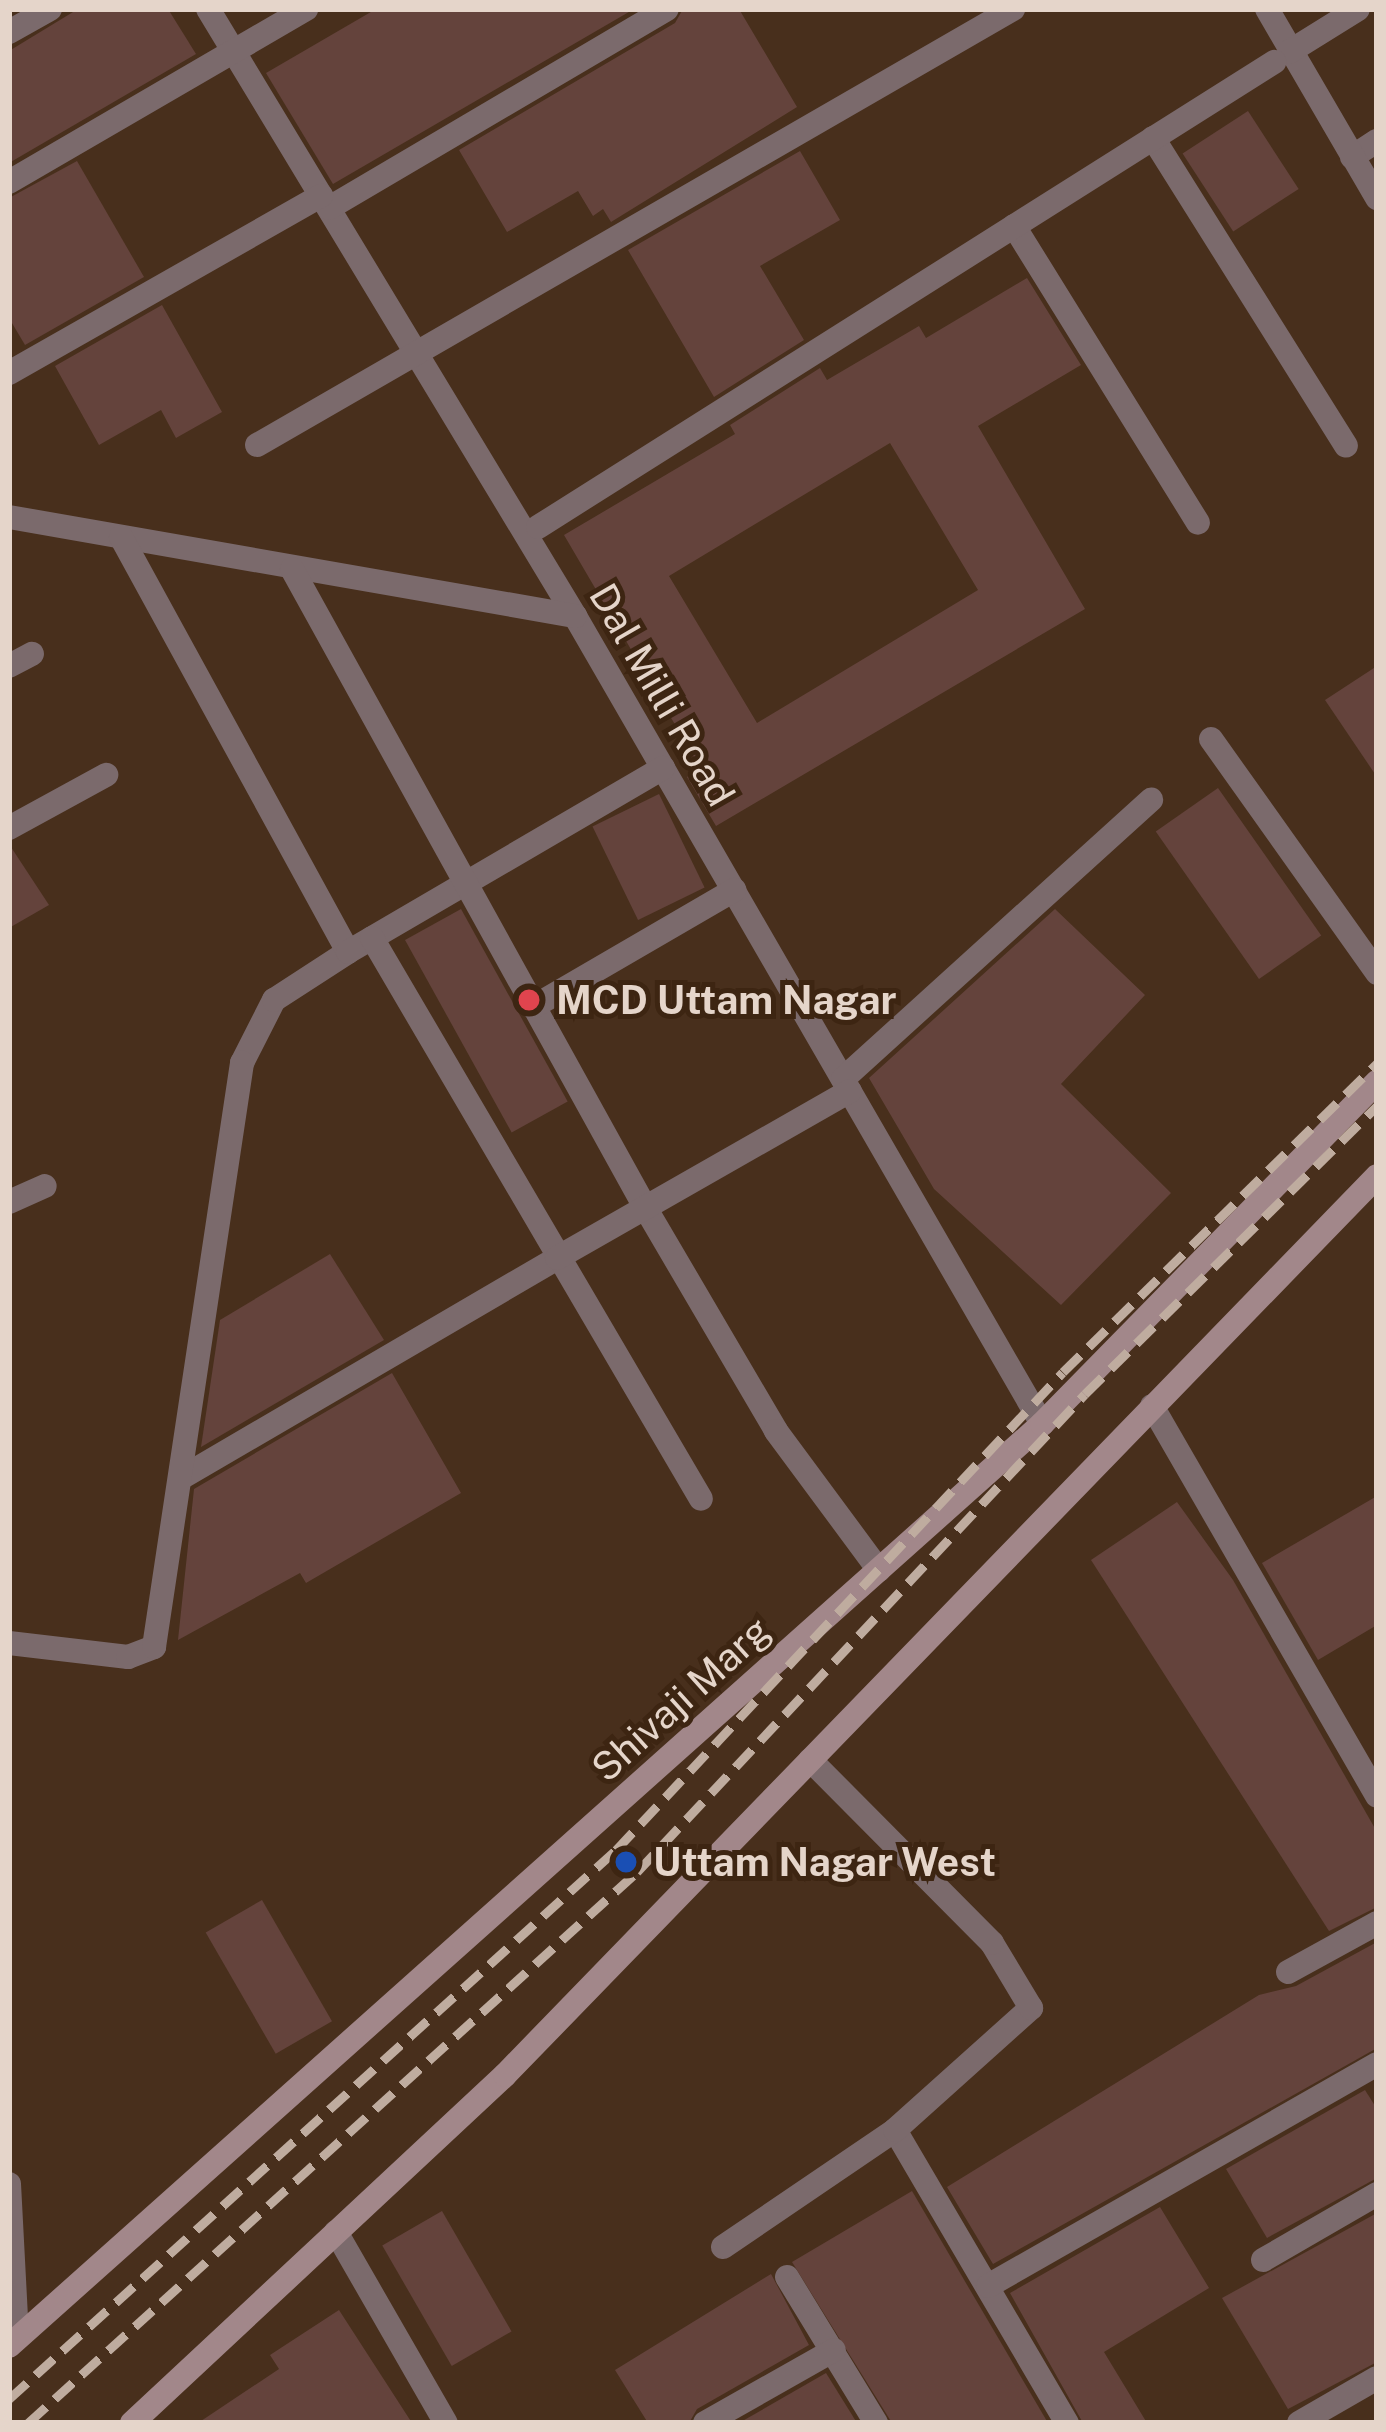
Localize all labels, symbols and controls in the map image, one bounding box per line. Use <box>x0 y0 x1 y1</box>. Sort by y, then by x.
street label: Dal Milli Road <box>580 576 744 814</box>
place label: MCD Uttam Nagar <box>556 977 897 1023</box>
marker: MCD Uttam Nagar <box>513 984 545 1016</box>
street label: Shivaji Marg <box>582 1607 780 1791</box>
place label: Uttam Nagar West <box>653 1839 997 1885</box>
marker: Uttam Nagar West <box>610 1846 642 1878</box>

